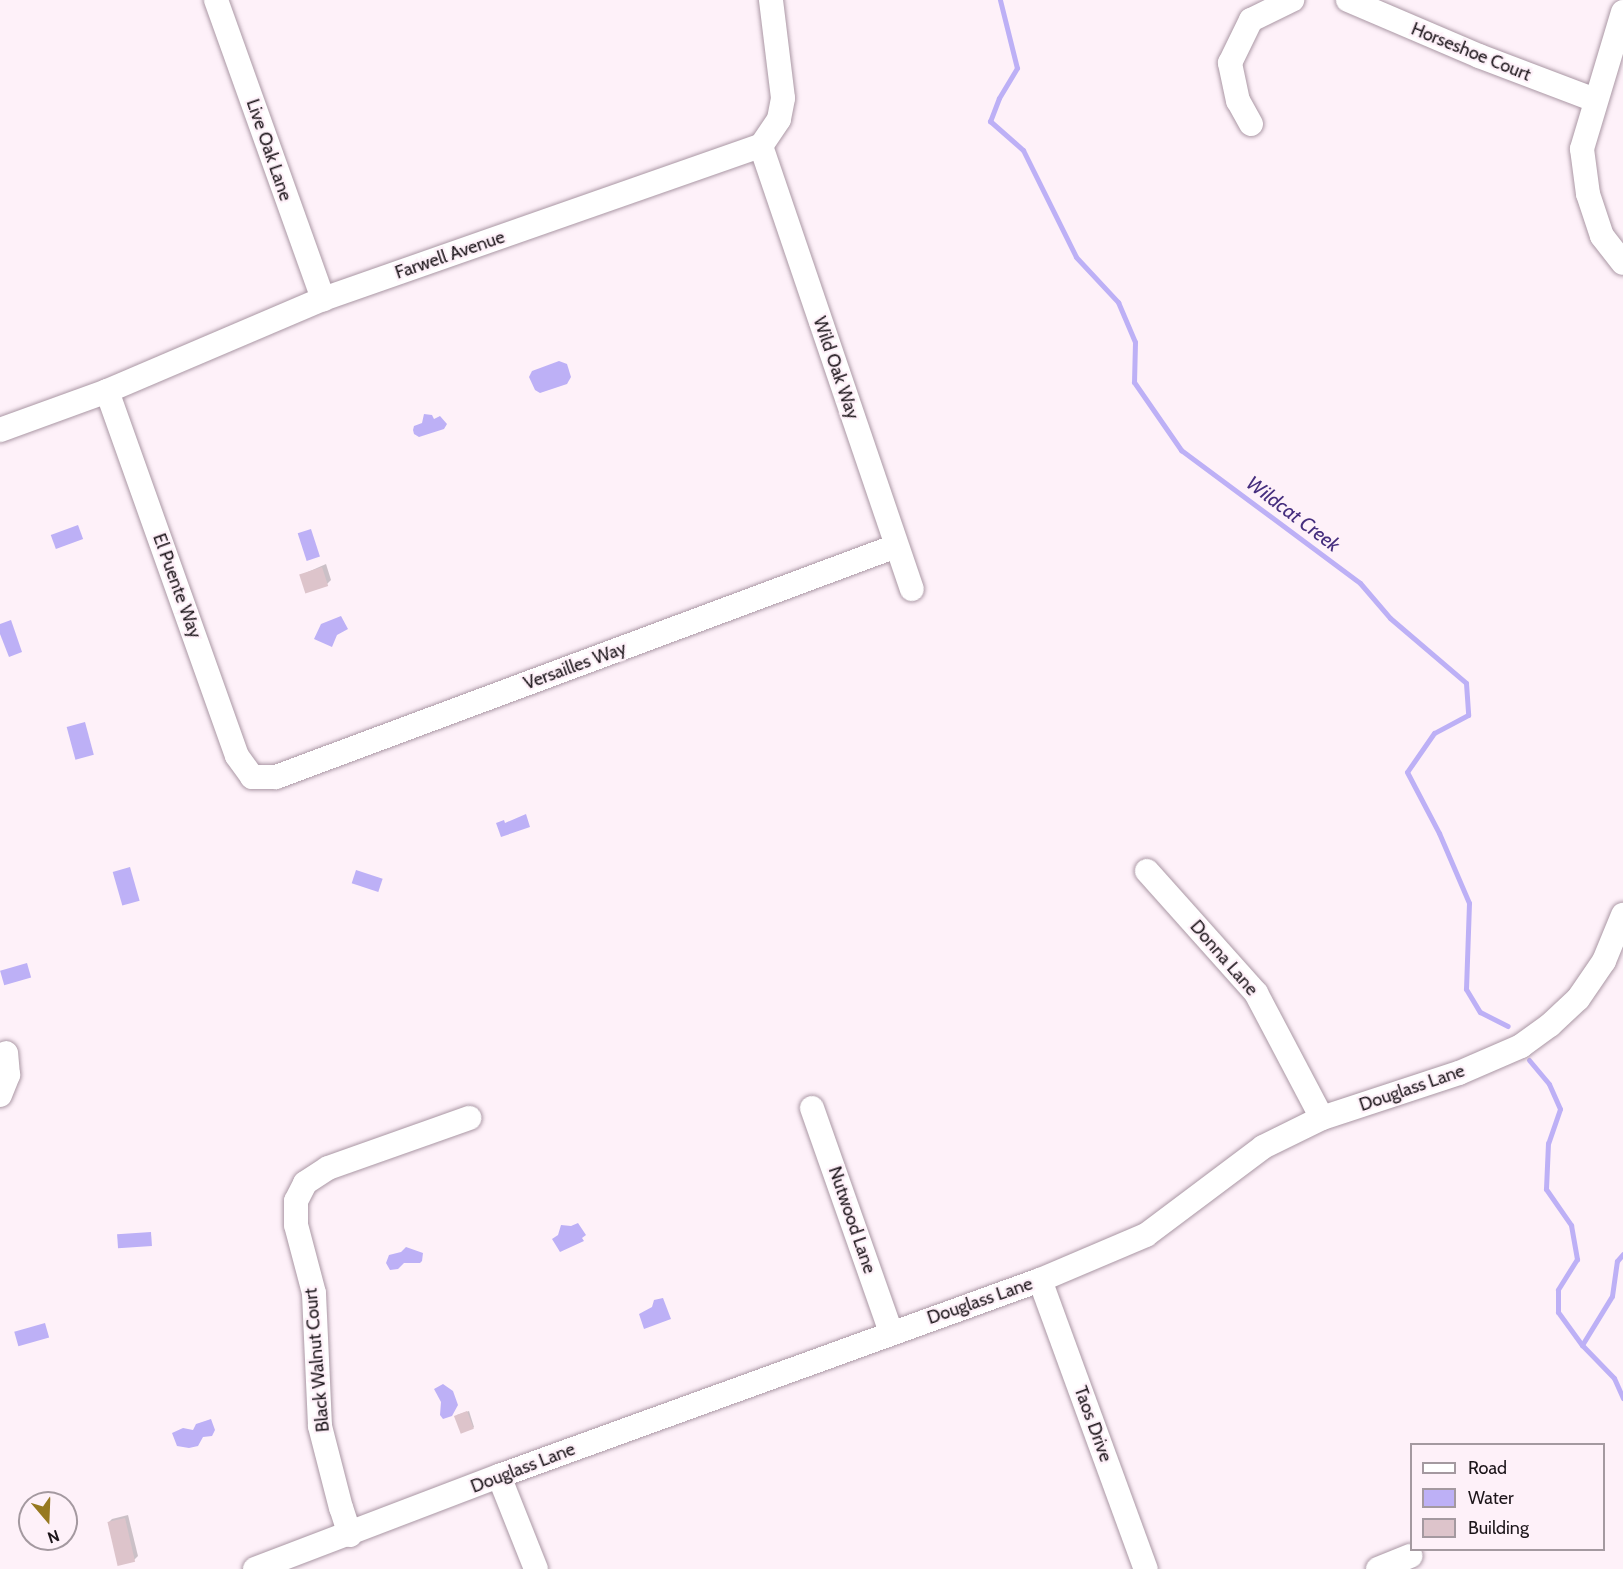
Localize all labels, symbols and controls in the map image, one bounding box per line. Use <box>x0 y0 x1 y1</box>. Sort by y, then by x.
street label: Horseshoe Court <box>1408 18 1534 86</box>
street label: Live Oak Lane <box>242 96 296 204</box>
street label: Farwell Avenue <box>392 226 508 284</box>
street label: Wild Oak Way <box>808 314 864 422</box>
water label: Wildcat Creek <box>1241 471 1345 557</box>
street label: El Puente Way <box>148 531 206 641</box>
street label: Versailles Way <box>521 637 629 695</box>
street label: Donna Lane <box>1185 916 1263 1000</box>
street label: Douglass Lane <box>1356 1060 1468 1116</box>
street label: Nutwood Lane <box>824 1164 880 1276</box>
street label: Douglass Lane <box>924 1273 1036 1329</box>
street label: Black Walnut Court <box>300 1287 334 1433</box>
street label: Taos Drive <box>1069 1383 1117 1465</box>
street label: Douglass Lane <box>468 1438 578 1498</box>
legend <box>1410 1443 1605 1551</box>
text: Road <box>1468 1457 1507 1479</box>
text: Water <box>1468 1487 1514 1509</box>
north arrow <box>18 1491 78 1551</box>
text: Building <box>1468 1517 1529 1539</box>
text: N <box>45 1526 62 1547</box>

